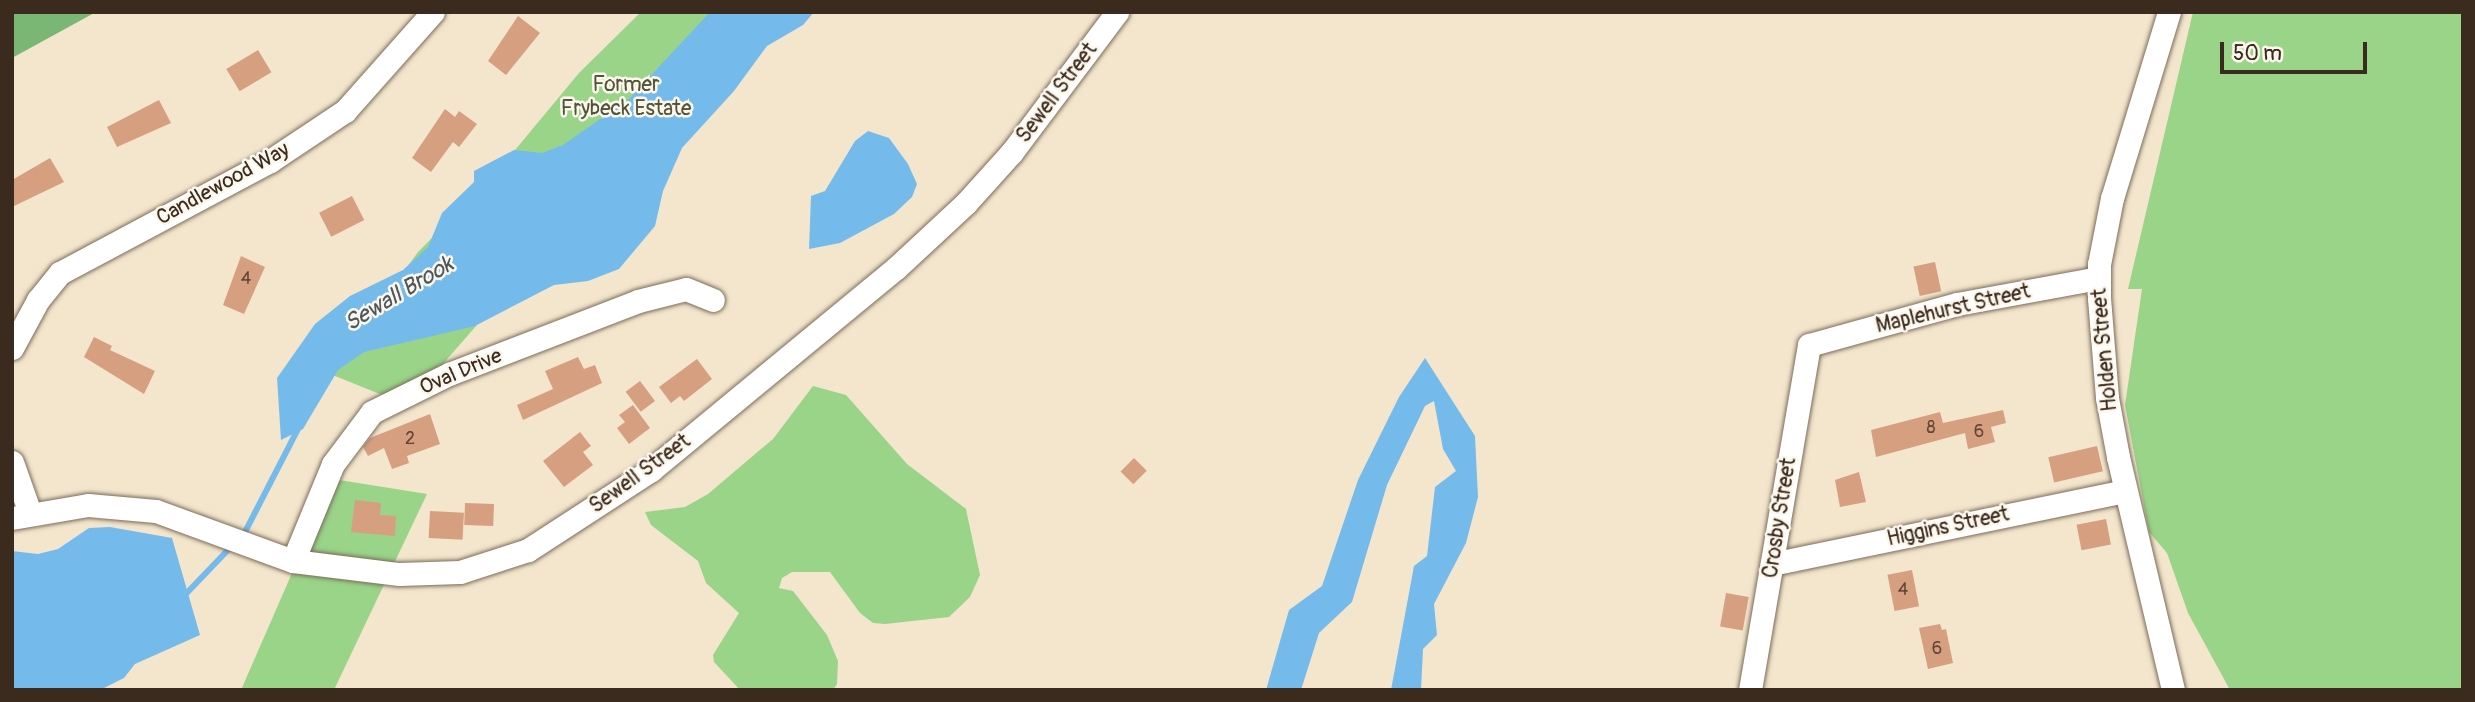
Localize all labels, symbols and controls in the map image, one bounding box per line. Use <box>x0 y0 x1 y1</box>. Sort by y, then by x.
scale bar <box>2223 28 2370 72</box>
street label: Sewell Street <box>1011 38 1103 148</box>
text: 50 m <box>2233 40 2282 67</box>
park label: Former Frybeck Estate <box>561 72 691 122</box>
street label: Candlewood Way <box>152 137 294 231</box>
water label: Sewall Brook <box>340 251 458 337</box>
house number: 4 <box>241 268 251 290</box>
street label: Maplehurst Street <box>1873 279 2033 339</box>
street label: Holden Street <box>2087 287 2123 413</box>
street label: Oval Drive <box>416 343 506 401</box>
house number: 8 <box>1926 417 1936 439</box>
house number: 6 <box>1974 421 1984 443</box>
house number: 2 <box>405 428 415 450</box>
street label: Sewell Street <box>585 429 695 519</box>
street label: Crosby Street <box>1758 456 1802 580</box>
street label: Higgins Street <box>1885 502 2011 552</box>
house number: 4 <box>1898 579 1908 601</box>
house number: 6 <box>1932 638 1942 660</box>

